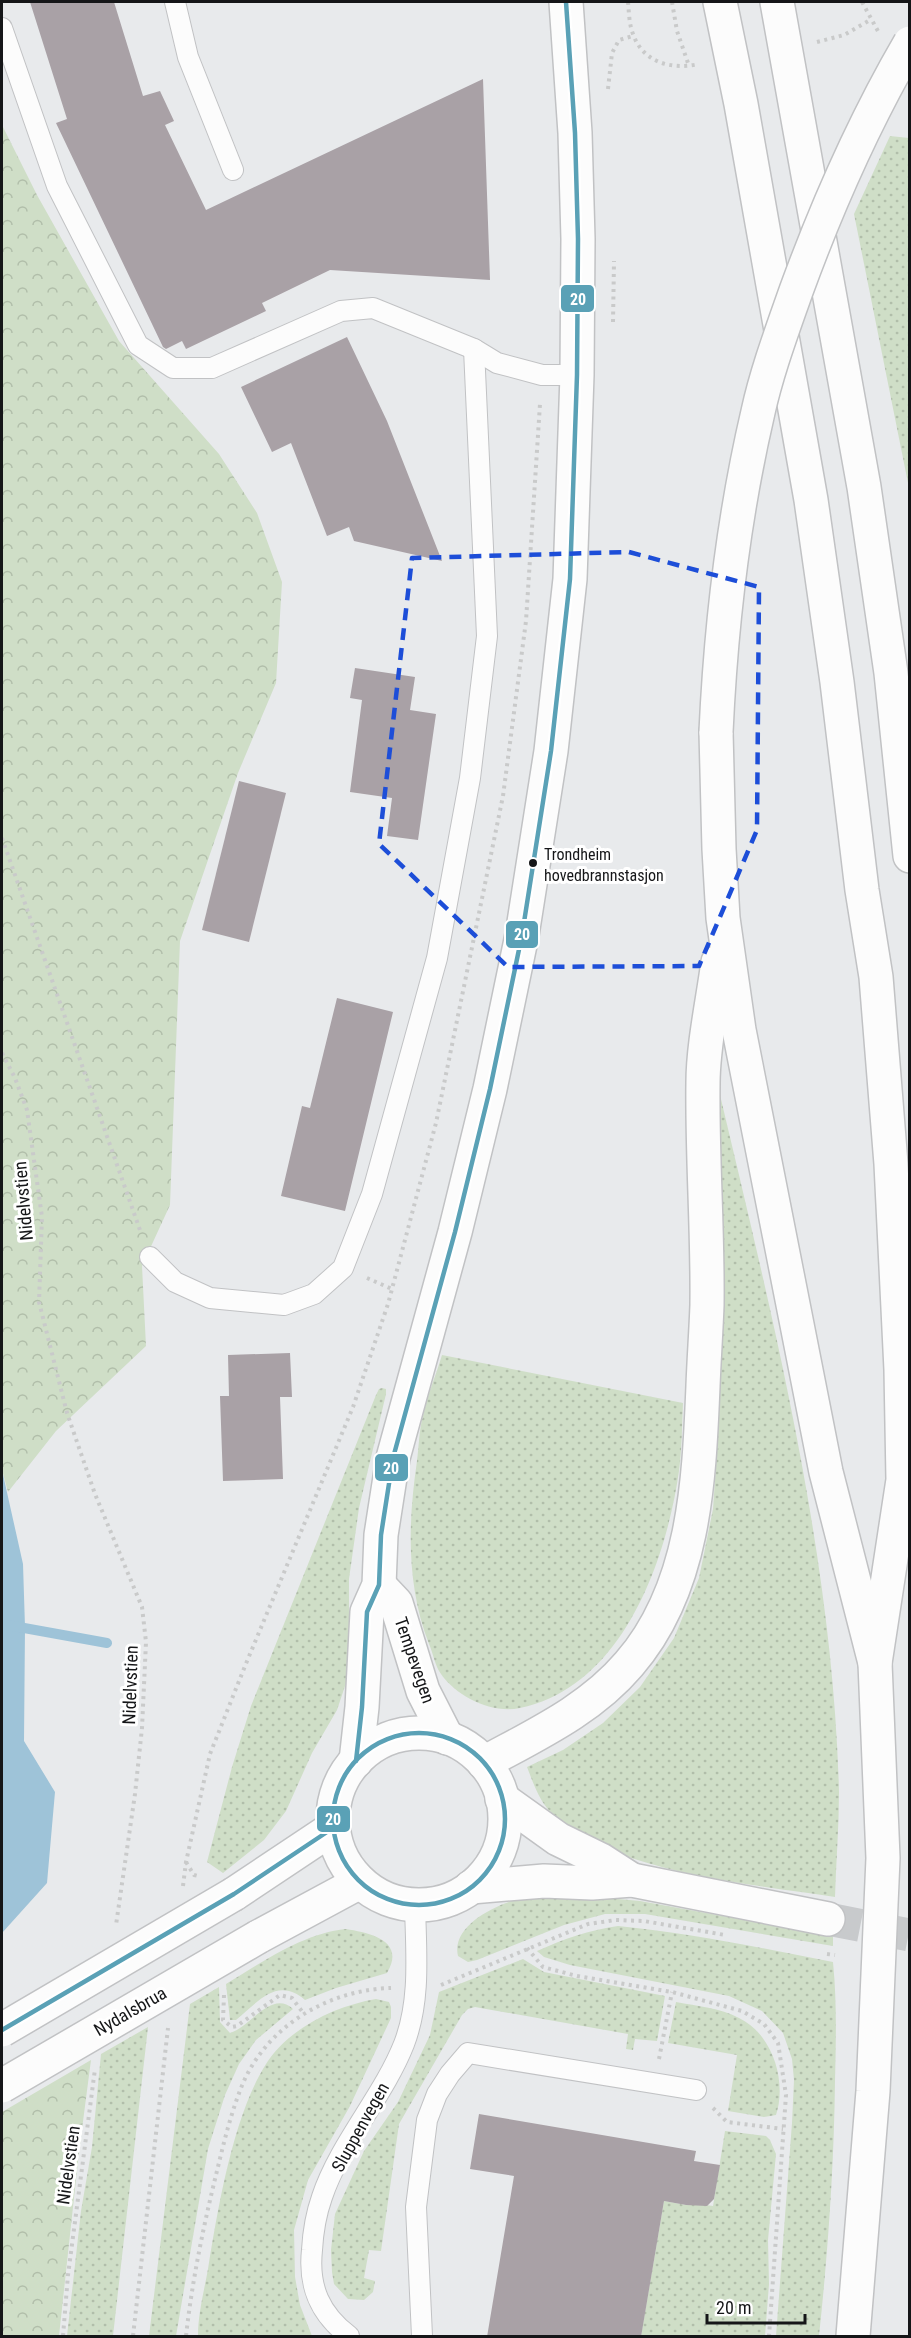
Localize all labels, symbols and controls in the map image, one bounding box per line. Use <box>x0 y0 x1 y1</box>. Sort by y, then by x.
line badge: 20 <box>560 284 595 313</box>
text: 20 <box>570 290 586 309</box>
place label: Trondheim hovedbrannstasjon <box>544 845 664 885</box>
marker: Trondheim hovedbrannstasjon <box>527 857 539 869</box>
line badge: 20 <box>505 920 539 949</box>
text: 20 <box>514 925 530 944</box>
street label: Nidelvstien <box>9 1161 37 1241</box>
line badge: 20 <box>374 1453 409 1482</box>
text: 20 <box>383 1459 399 1478</box>
street label: Tempevegen <box>390 1614 440 1706</box>
street label: Nidelvstien <box>118 1645 142 1725</box>
line badge: 20 <box>316 1805 351 1833</box>
text: 20 <box>325 1810 341 1829</box>
street label: Nydalsbrua <box>90 1982 170 2040</box>
street label: Sluppenvegen <box>327 2079 393 2175</box>
street label: Nidelvstien <box>52 2124 84 2206</box>
scale bar <box>707 2287 804 2325</box>
text: 20 m <box>716 2297 751 2318</box>

